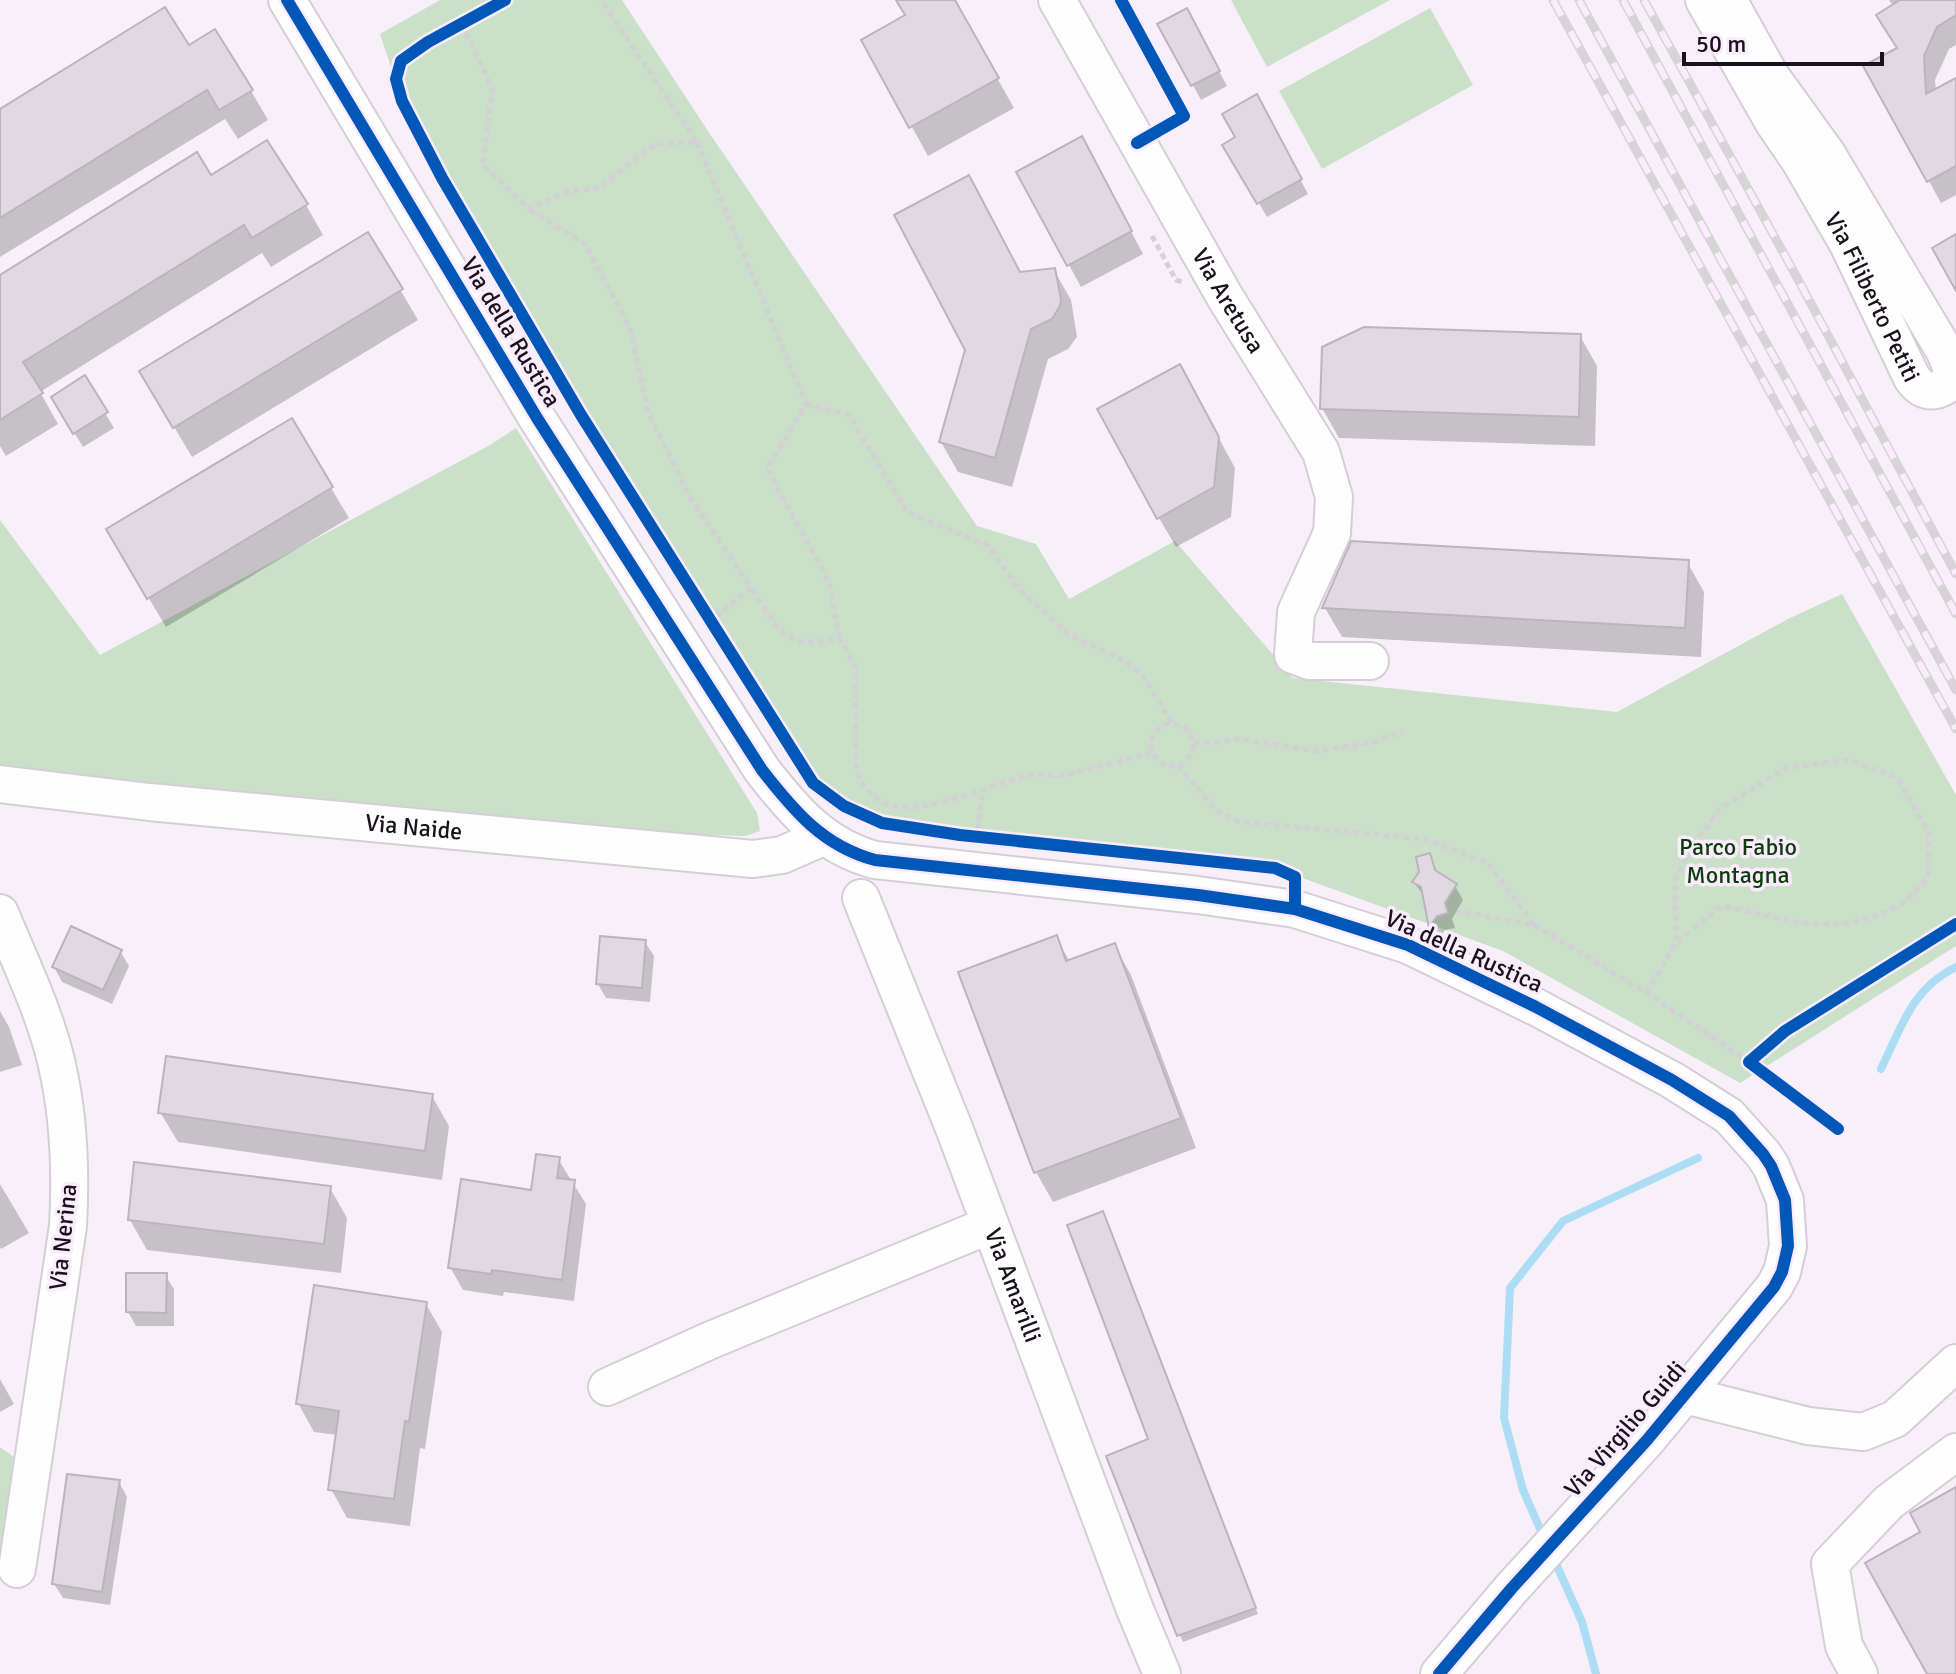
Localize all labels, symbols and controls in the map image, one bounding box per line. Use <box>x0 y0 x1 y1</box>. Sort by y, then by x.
scale bar <box>1684 16 1882 66</box>
text: 50 m <box>1696 29 1746 59</box>
street label: Via Filiberto Petiti <box>1818 207 1927 387</box>
street label: Via Aretusa <box>1185 243 1271 359</box>
street label: Via della Rustica <box>454 251 568 413</box>
street label: Via Naide <box>364 807 464 847</box>
park label: Parco Fabio Montagna <box>1679 832 1797 890</box>
street label: Via della Rustica <box>1380 903 1548 999</box>
street label: Via Nerina <box>42 1182 84 1292</box>
street label: Via Amarilli <box>978 1224 1048 1347</box>
street label: Via Virgilio Guidi <box>1558 1355 1692 1503</box>

